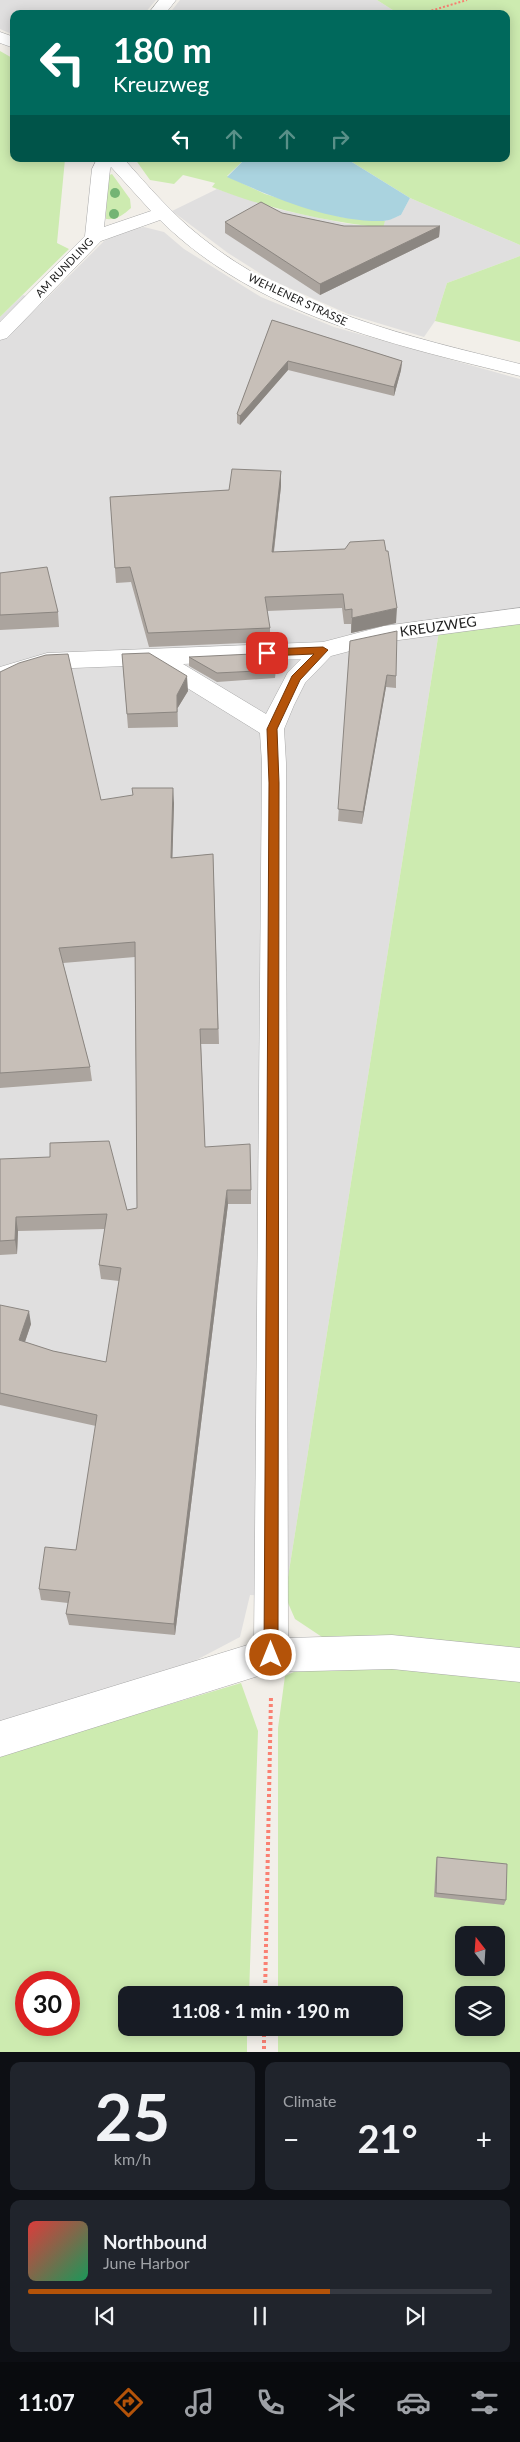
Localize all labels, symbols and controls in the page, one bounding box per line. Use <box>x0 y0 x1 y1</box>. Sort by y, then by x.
text: 180 m <box>113 28 212 70</box>
icon: left <box>30 30 95 95</box>
text: Kreuzweg <box>113 70 209 97</box>
icon: left <box>167 125 195 153</box>
icon: ahead <box>220 125 248 153</box>
icon: ahead <box>273 125 301 153</box>
icon: right <box>326 125 354 153</box>
street label: AM RUNDLING <box>32 235 96 299</box>
street label: WEHLENER STRASSE <box>246 270 350 328</box>
street label: KREUZWEG <box>398 612 478 640</box>
pin <box>246 632 288 674</box>
icon: arrive <box>253 639 281 667</box>
position arrow <box>244 1628 296 1680</box>
north arrow <box>455 1926 505 1976</box>
map controls <box>455 1926 505 2036</box>
speed limit sign: 30 <box>15 1971 80 2036</box>
button: layers <box>455 1986 505 2036</box>
text: 11:08 · 1 min · 190 m <box>171 1999 350 2022</box>
text: 25 <box>95 2077 170 2155</box>
text: Climate <box>283 2091 336 2110</box>
text: 21° <box>358 2115 417 2161</box>
text: − <box>283 2122 299 2156</box>
text: + <box>476 2122 492 2156</box>
text: km/h <box>114 2149 151 2168</box>
text: Northbound <box>103 2230 207 2253</box>
text: June Harbor <box>103 2253 190 2272</box>
icon: previous <box>91 2302 119 2330</box>
icon: pause <box>246 2302 274 2330</box>
icon: next <box>401 2302 429 2330</box>
icon: directions <box>111 2385 146 2420</box>
icon: music <box>182 2385 217 2420</box>
icon: phone <box>253 2385 288 2420</box>
icon: climate <box>324 2385 359 2420</box>
icon: car <box>396 2385 431 2420</box>
icon: filters <box>467 2385 502 2420</box>
text: 11:07 <box>18 2389 75 2416</box>

